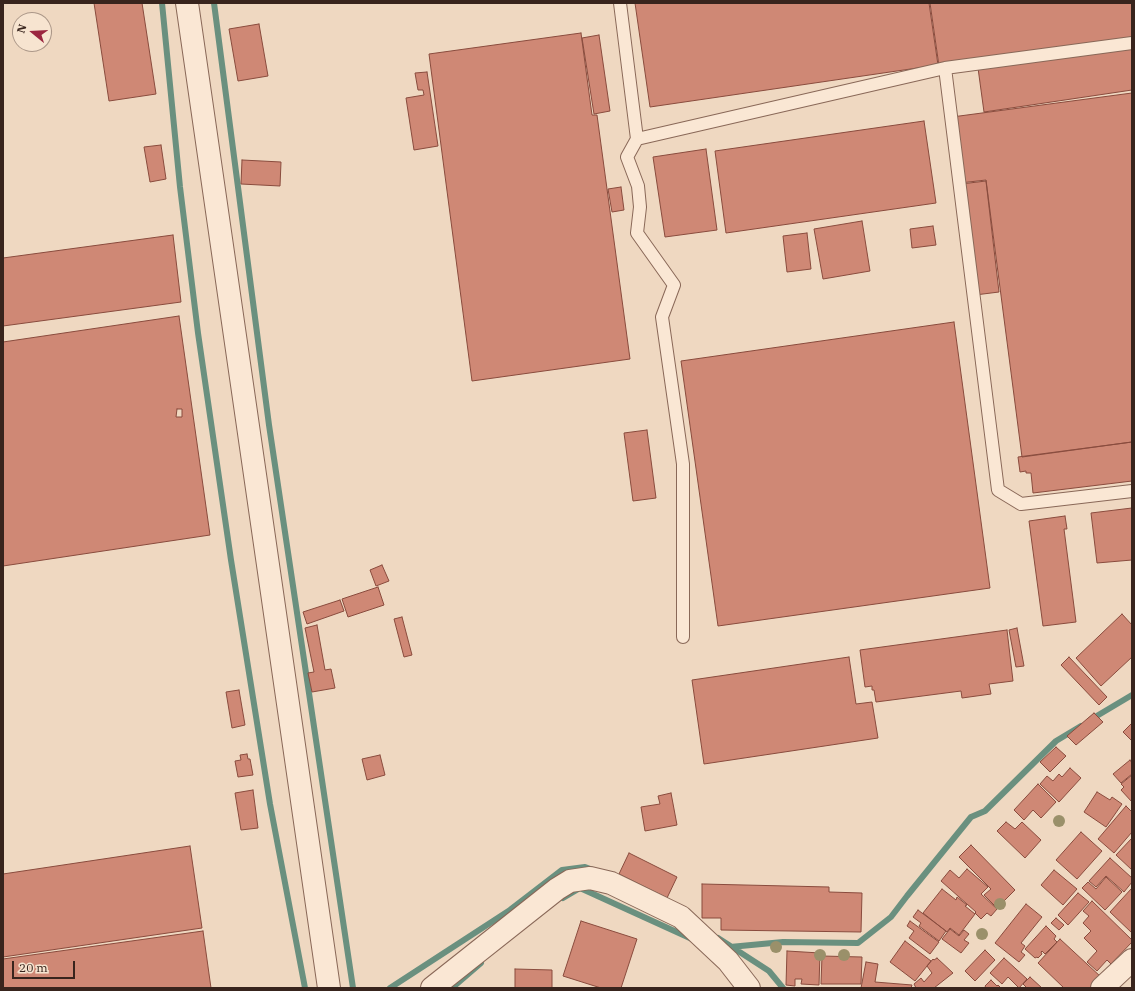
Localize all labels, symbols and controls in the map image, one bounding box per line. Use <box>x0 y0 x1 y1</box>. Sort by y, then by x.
north arrow <box>12 12 52 52</box>
text: N <box>14 22 30 35</box>
scale bar <box>14 953 77 979</box>
text: 20 m <box>19 960 48 975</box>

